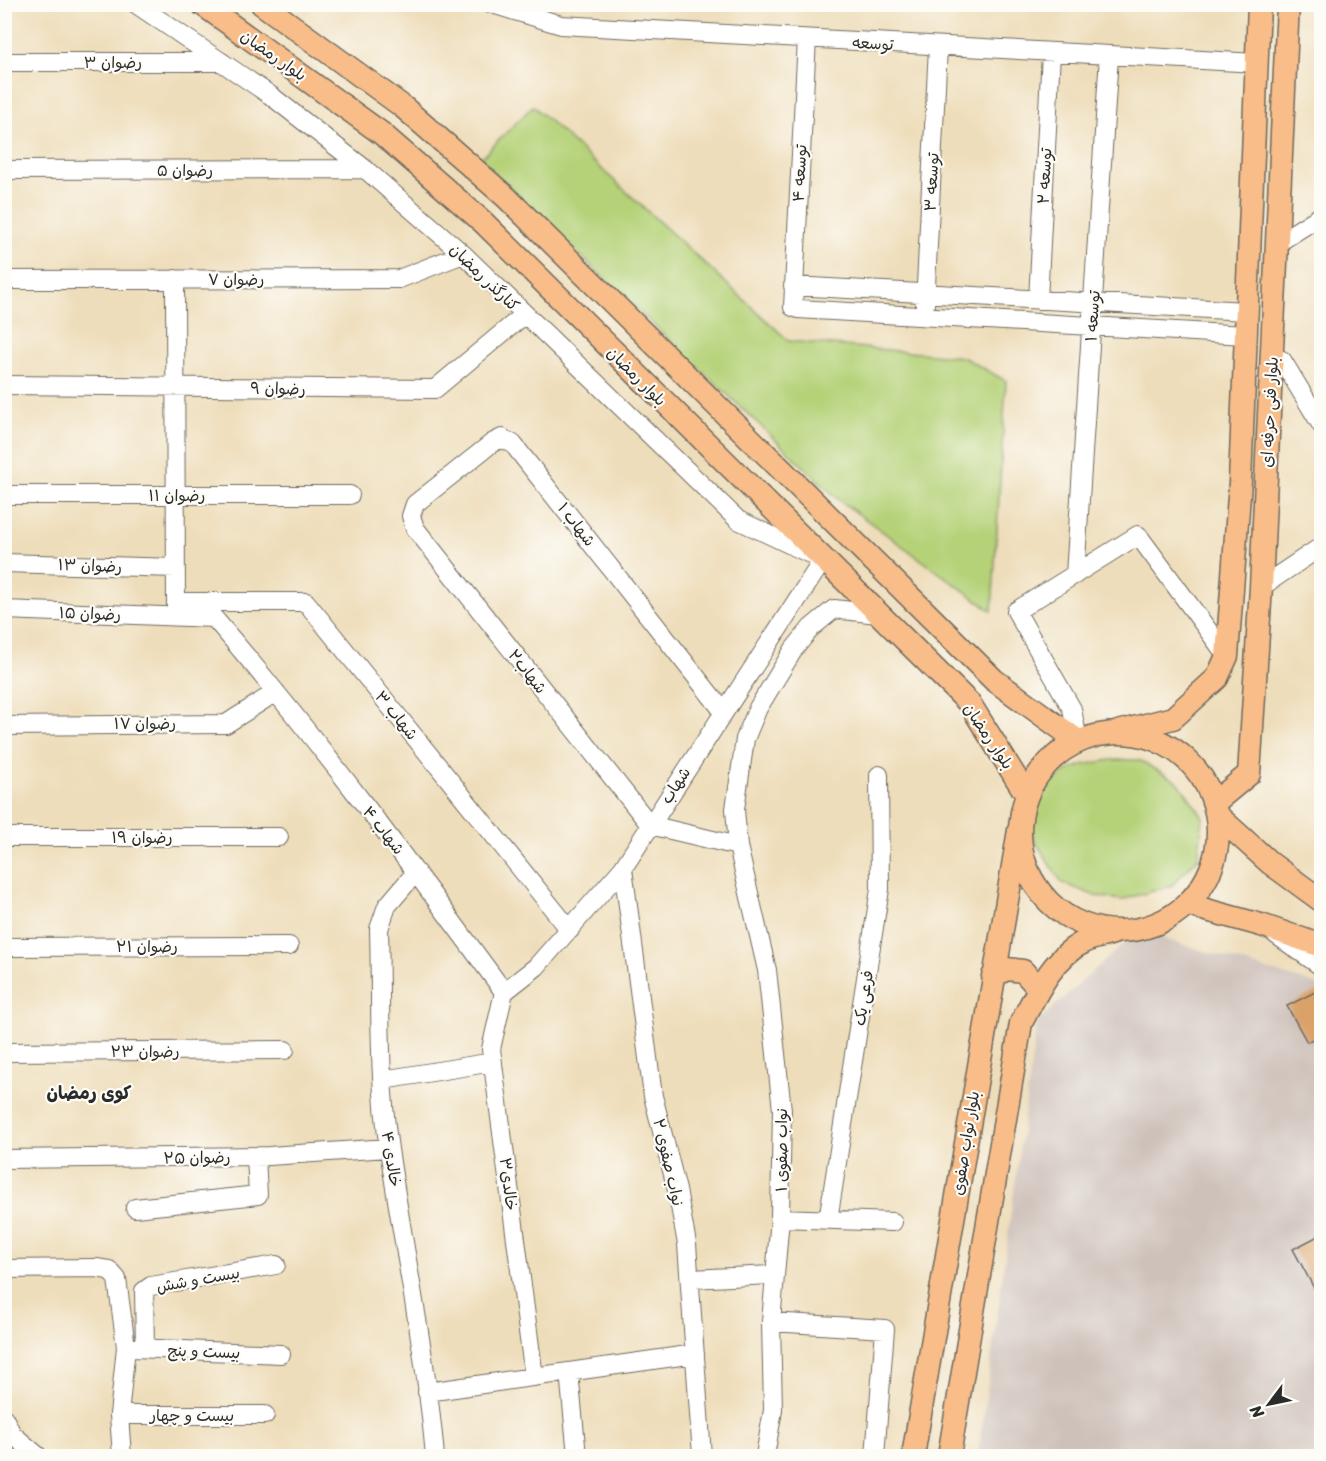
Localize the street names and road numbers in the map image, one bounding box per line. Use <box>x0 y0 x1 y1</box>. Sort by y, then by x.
street label: بلوار رمضان <box>234 22 313 89</box>
street label: توسعه <box>851 28 895 59</box>
street label: رضوان ۳ <box>84 48 142 77</box>
street label: توسعه ۴ <box>784 143 816 203</box>
street label: توسعه ۲ <box>1029 147 1060 205</box>
street label: توسعه ۳ <box>915 152 948 212</box>
street label: رضوان ۵ <box>157 156 213 185</box>
street label: کنارگذر رمضان <box>442 236 527 319</box>
street label: رضوان ۷ <box>208 265 264 294</box>
street label: توسعه ۱ <box>1076 289 1109 343</box>
street label: بلوار رمضان <box>600 339 674 413</box>
street label: بلوار فنی حرفه ای <box>1252 356 1287 468</box>
street label: رضوان ۹ <box>250 374 306 403</box>
street label: رضوان ۱۱ <box>149 481 205 510</box>
street label: شهاب ۱ <box>550 496 603 553</box>
street label: رضوان ۱۳ <box>57 550 123 581</box>
street label: رضوان ۱۵ <box>58 598 122 629</box>
street label: شهاب۲ <box>501 642 555 700</box>
street label: شهاب ۳ <box>367 684 426 747</box>
street label: بلوار رمضان <box>955 697 1022 776</box>
street label: رضوان ۱۷ <box>114 709 176 738</box>
street label: شهاب <box>652 761 698 810</box>
street label: شهاب ۴ <box>355 799 412 861</box>
street label: رضوان ۱۹ <box>111 823 173 852</box>
street label: رضوان ۲۱ <box>116 932 178 961</box>
street label: فرعی یک <box>845 968 882 1028</box>
street label: رضوان ۲۳ <box>110 1037 180 1066</box>
street label: بلوار نواب صفوی <box>943 1089 988 1197</box>
street label: نواب صفوی ۱ <box>767 1108 796 1192</box>
street label: نواب صفوی ۲ <box>644 1115 693 1209</box>
street label: خالدی ۴ <box>373 1129 410 1189</box>
street label: رضوان ۲۵ <box>163 1142 231 1173</box>
street label: خالدی۳ <box>491 1156 526 1212</box>
street label: بیست و شش <box>154 1258 242 1301</box>
street label: بیست و پنج <box>167 1336 241 1367</box>
street label: بیست و چهار <box>148 1401 234 1430</box>

